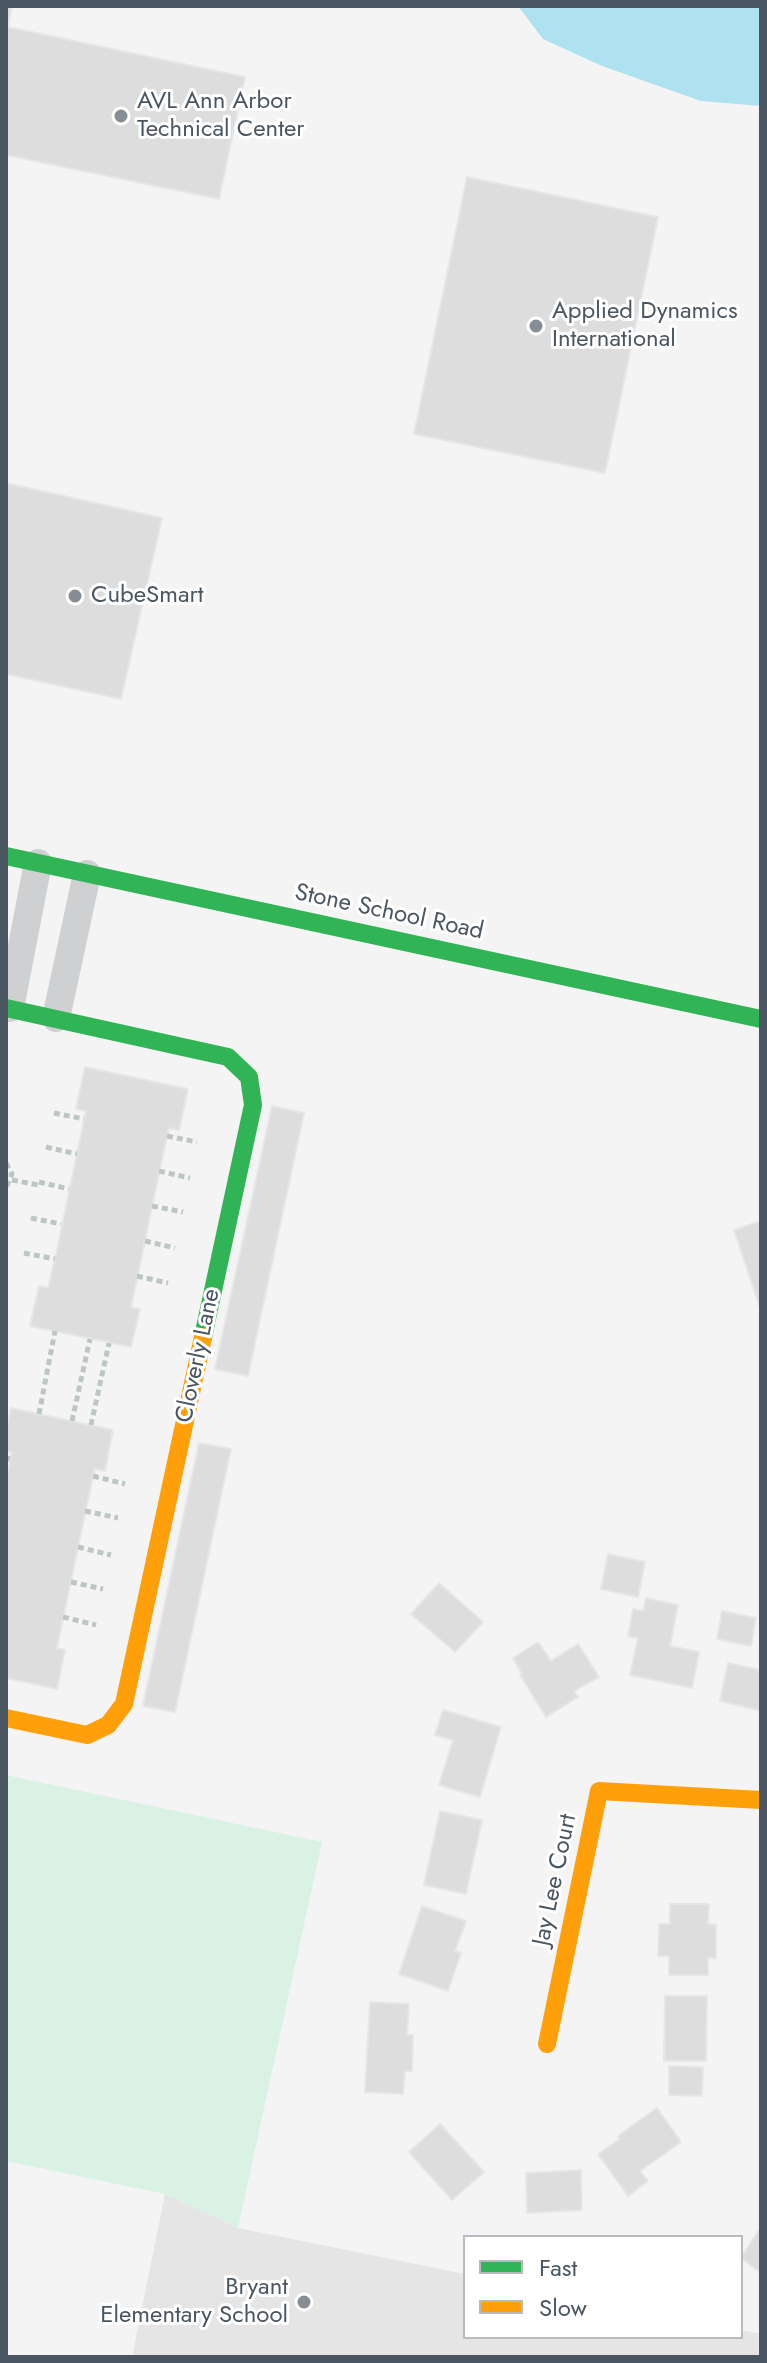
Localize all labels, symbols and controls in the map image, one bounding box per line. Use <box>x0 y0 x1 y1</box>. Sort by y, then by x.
place label: AVL Ann Arbor Technical Center <box>137 88 305 144</box>
marker: AVL Ann Arbor Technical Center <box>112 107 130 125</box>
place label: Applied Dynamics International <box>552 298 738 354</box>
marker: Applied Dynamics International <box>527 317 545 335</box>
place label: CubeSmart <box>91 582 203 610</box>
marker: CubeSmart <box>66 587 84 605</box>
street label: Stone School Road <box>292 879 486 947</box>
street label: Cloverly Lane <box>171 1286 227 1426</box>
street label: Jay Lee Court <box>528 1812 584 1948</box>
legend <box>463 2235 743 2339</box>
text: Fast <box>539 2250 577 2285</box>
place label: Bryant Elementary School <box>100 2274 288 2330</box>
text: Slow <box>539 2290 587 2325</box>
marker: Bryant Elementary School <box>295 2293 313 2311</box>

